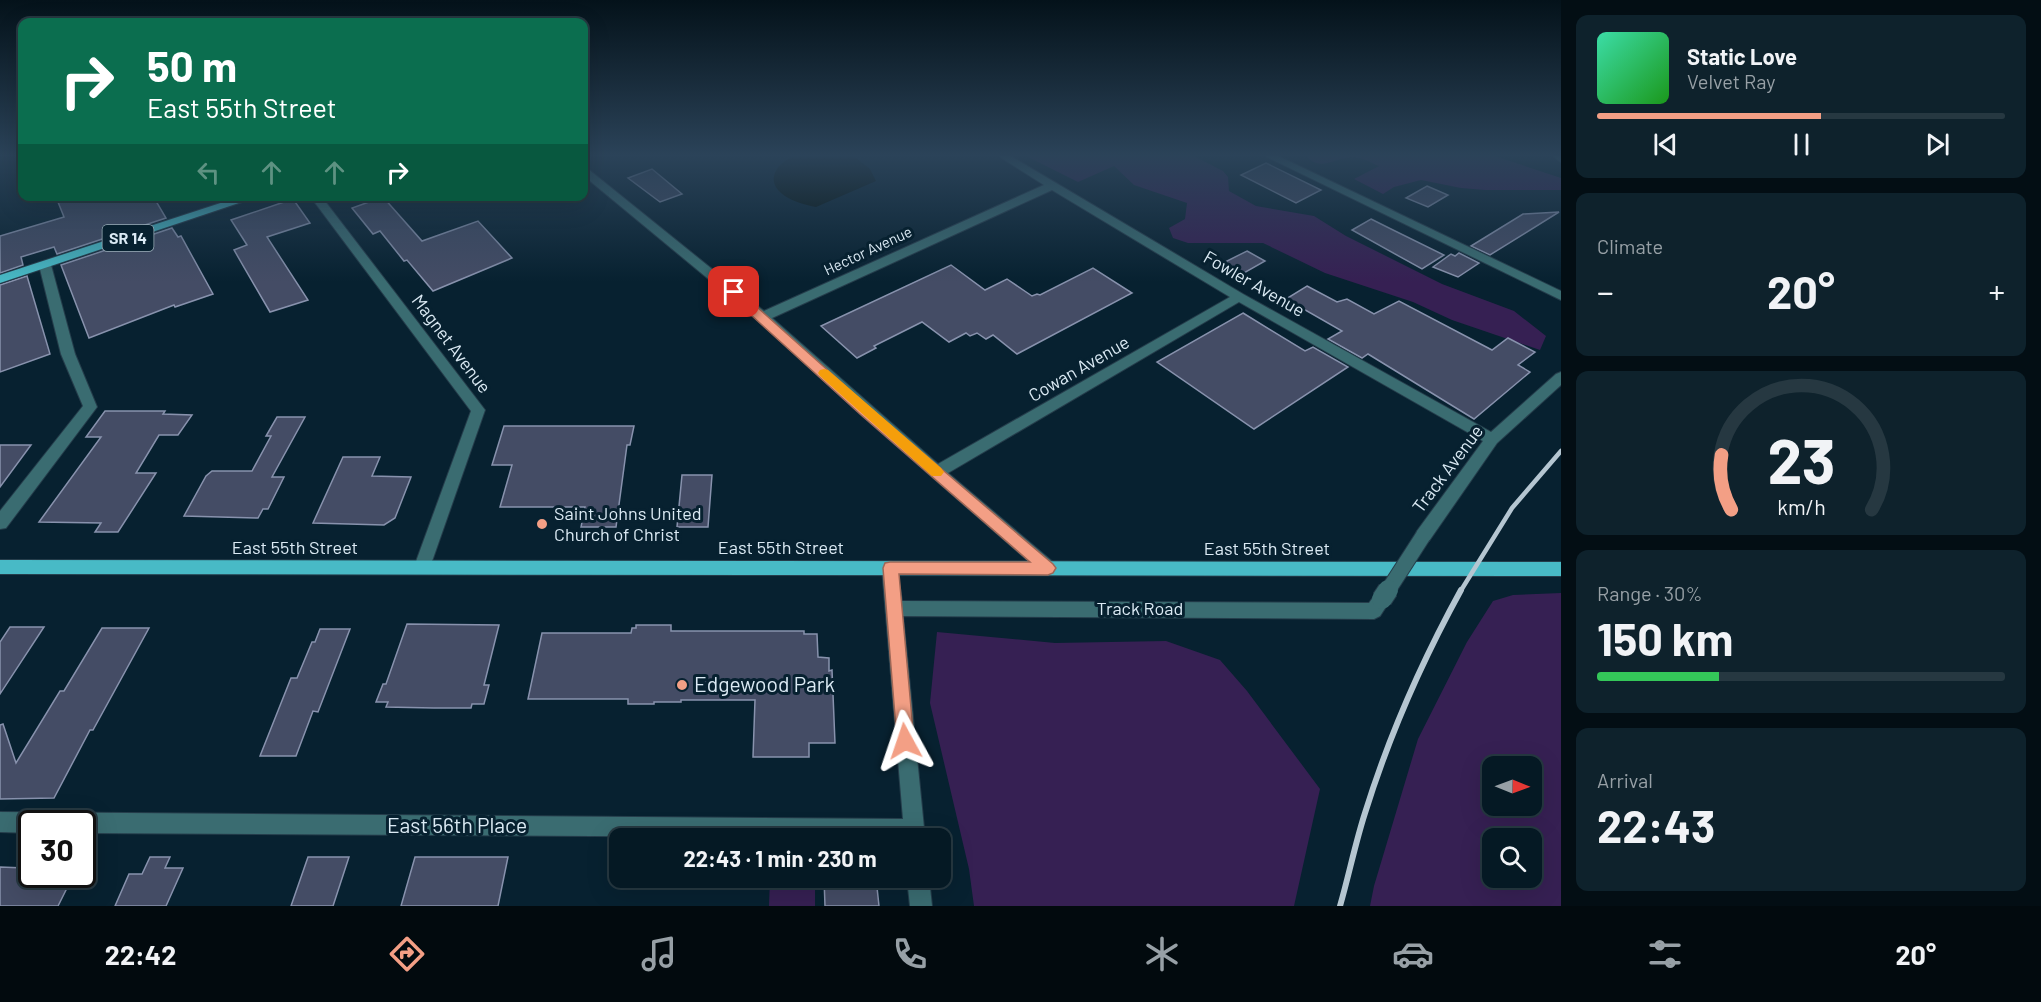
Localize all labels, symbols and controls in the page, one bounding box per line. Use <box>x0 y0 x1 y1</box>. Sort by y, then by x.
text: 50 m <box>147 40 237 90</box>
icon: right <box>48 42 126 120</box>
text: Static Love <box>1687 43 1797 69</box>
text: Velvet Ray <box>1687 69 1776 93</box>
text: East 55th Street <box>147 91 337 123</box>
icon: previous <box>1649 128 1682 161</box>
icon: pause <box>1785 128 1818 161</box>
icon: next <box>1921 128 1954 161</box>
icon: left <box>192 156 225 189</box>
icon: ahead <box>255 156 288 189</box>
icon: ahead <box>318 156 351 189</box>
icon: right <box>381 156 414 189</box>
street label: Hector Avenue <box>821 222 915 278</box>
road number: SR 14 <box>102 225 154 251</box>
text: Climate <box>1597 234 1663 258</box>
street label: Fowler Avenue <box>1200 245 1309 321</box>
text: 20° <box>1767 264 1835 318</box>
pin <box>708 266 759 317</box>
text: − <box>1597 271 1614 311</box>
text: + <box>1989 271 2005 311</box>
icon: arrive <box>717 275 750 308</box>
street label: Magnet Avenue <box>407 290 496 397</box>
street label: Cowan Avenue <box>1024 330 1133 406</box>
street label: Track Avenue <box>1407 420 1487 517</box>
text: 23 <box>1767 422 1835 496</box>
text: km/h <box>1777 494 1825 519</box>
place label: Saint Johns United Church of Christ <box>554 502 702 545</box>
marker: Saint Johns United Church of Christ <box>535 517 549 531</box>
street label: East 55th Street <box>232 536 358 558</box>
street label: East 55th Street <box>718 536 844 558</box>
street label: East 55th Street <box>1204 537 1330 559</box>
text: Range · 30% <box>1597 581 1702 605</box>
street label: Track Road <box>1097 597 1183 619</box>
text: 150 km <box>1597 611 1733 665</box>
place label: Edgewood Park <box>694 671 835 696</box>
marker: Edgewood Park <box>675 678 689 692</box>
position arrow <box>873 709 937 773</box>
north arrow <box>1482 756 1542 816</box>
map controls <box>1482 756 1542 888</box>
text: Arrival <box>1597 768 1653 792</box>
text: 22:43 <box>1597 798 1715 852</box>
speed limit sign: 30 <box>18 810 96 888</box>
street label: East 56th Place <box>387 812 527 837</box>
button: search <box>1482 828 1542 888</box>
text: 22:43 · 1 min · 230 m <box>683 845 877 871</box>
icon: directions <box>386 933 428 975</box>
icon: music <box>638 933 680 975</box>
icon: phone <box>889 933 931 975</box>
icon: climate <box>1141 933 1183 975</box>
icon: car <box>1392 933 1434 975</box>
icon: filters <box>1644 933 1686 975</box>
text: 22:42 <box>105 938 176 970</box>
text: 20° <box>1895 938 1936 970</box>

